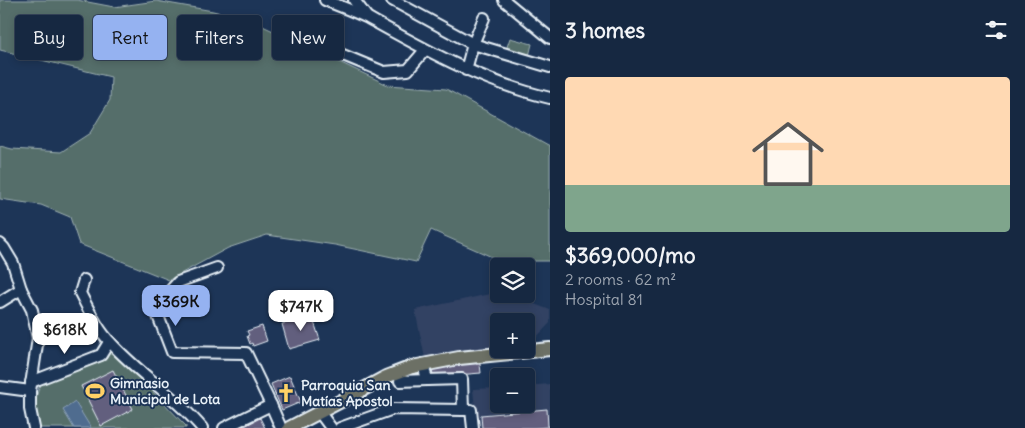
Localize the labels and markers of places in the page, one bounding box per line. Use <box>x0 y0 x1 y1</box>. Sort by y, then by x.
pin: $369K <box>141 284 211 327</box>
pin: $747K <box>266 290 336 332</box>
pin: $618K <box>30 312 100 355</box>
place label: Gimnasio Municipal de Lota <box>110 374 220 408</box>
place label: Parroquia San Matías Apostol <box>301 376 393 410</box>
sports icon: Gimnasio Municipal de Lota <box>84 380 106 402</box>
church icon: Parroquia San Matías Apostol <box>275 382 297 404</box>

